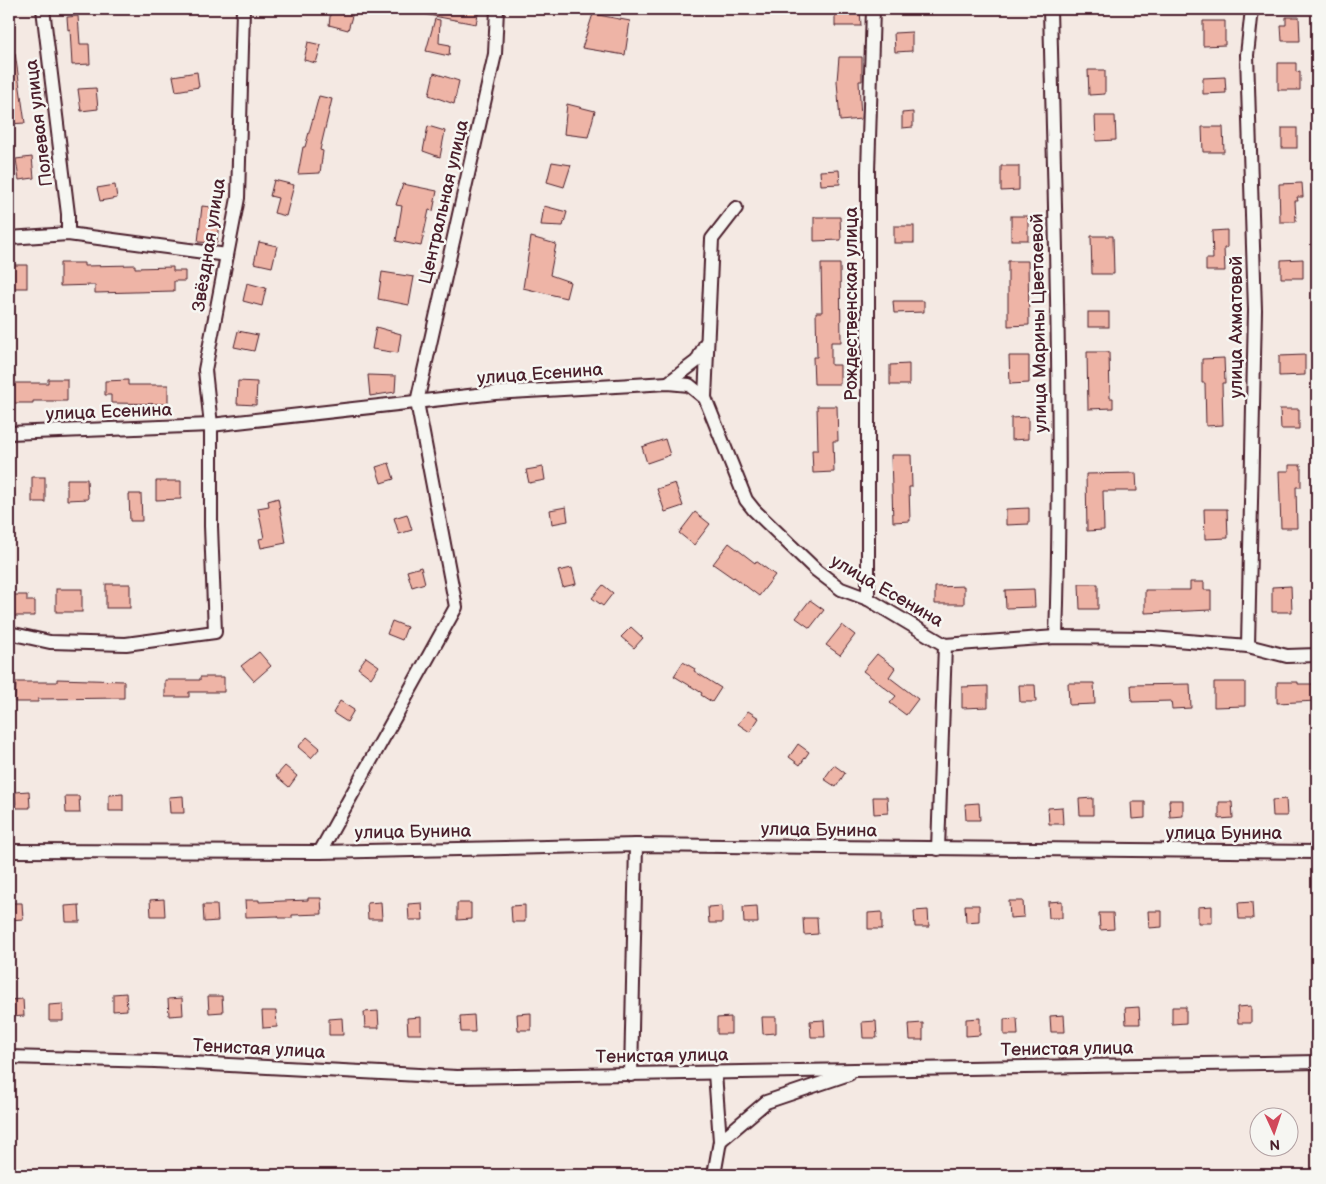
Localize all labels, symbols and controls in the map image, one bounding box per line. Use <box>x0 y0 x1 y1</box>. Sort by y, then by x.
street label: Полевая улица <box>21 58 57 188</box>
street label: Центральная улица <box>415 118 473 286</box>
street label: Звёздная улица <box>188 176 230 313</box>
street label: Рождественская улица <box>841 207 862 401</box>
street label: улица Марины Цветаевой <box>1027 213 1051 433</box>
street label: улица Ахматовой <box>1226 256 1247 398</box>
street label: улица Есенина <box>476 359 604 389</box>
street label: улица Есенина <box>46 399 173 425</box>
street label: улица Есенина <box>827 550 947 632</box>
street label: улица Бунина <box>761 818 878 842</box>
street label: улица Бунина <box>355 820 472 844</box>
street label: улица Бунина <box>1166 823 1283 844</box>
street label: Тенистая улица <box>192 1035 326 1063</box>
street label: Тенистая улица <box>1000 1037 1134 1061</box>
street label: Тенистая улица <box>595 1044 729 1068</box>
north arrow <box>1248 1106 1298 1156</box>
text: N <box>1269 1136 1280 1153</box>

